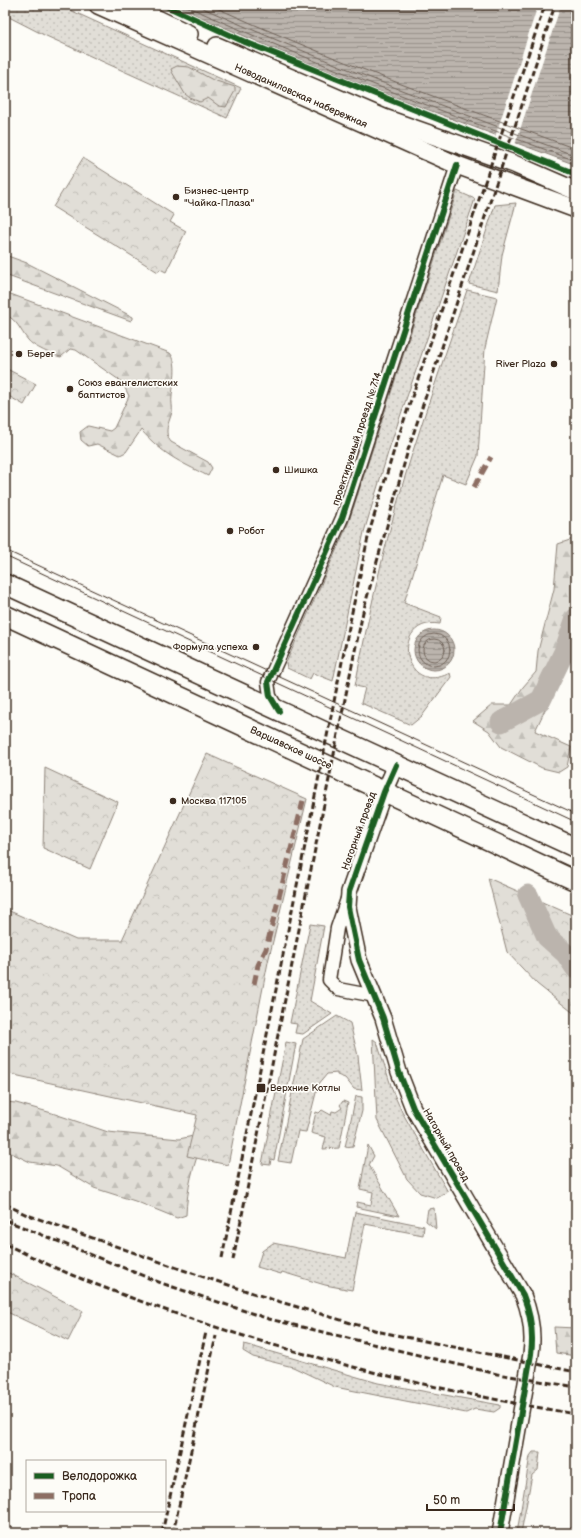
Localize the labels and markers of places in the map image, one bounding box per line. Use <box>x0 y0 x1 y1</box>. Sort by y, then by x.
place label: Бизнес-центр "Чайка-Плаза" <box>184 185 255 209</box>
marker: Бизнес-центр "Чайка-Плаза" <box>171 192 181 202</box>
place label: Берег <box>27 348 55 360</box>
marker: Берег <box>14 349 24 359</box>
place label: River Plaza <box>496 358 546 370</box>
marker: River Plaza <box>549 359 559 369</box>
place label: Союз евангелистских баптистов <box>78 377 178 401</box>
marker: Союз евангелистских баптистов <box>65 384 75 394</box>
place label: Шишка <box>284 464 318 476</box>
marker: Шишка <box>271 465 281 475</box>
place label: Робот <box>238 525 265 537</box>
marker: Робот <box>225 526 235 536</box>
place label: Формула успеха <box>173 641 248 653</box>
marker: Формула успеха <box>251 642 261 652</box>
place label: Москва 117105 <box>181 795 247 807</box>
marker: Москва 117105 <box>168 796 178 806</box>
marker: Верхние Котлы <box>255 1082 267 1094</box>
place label: Верхние Котлы <box>270 1082 340 1094</box>

